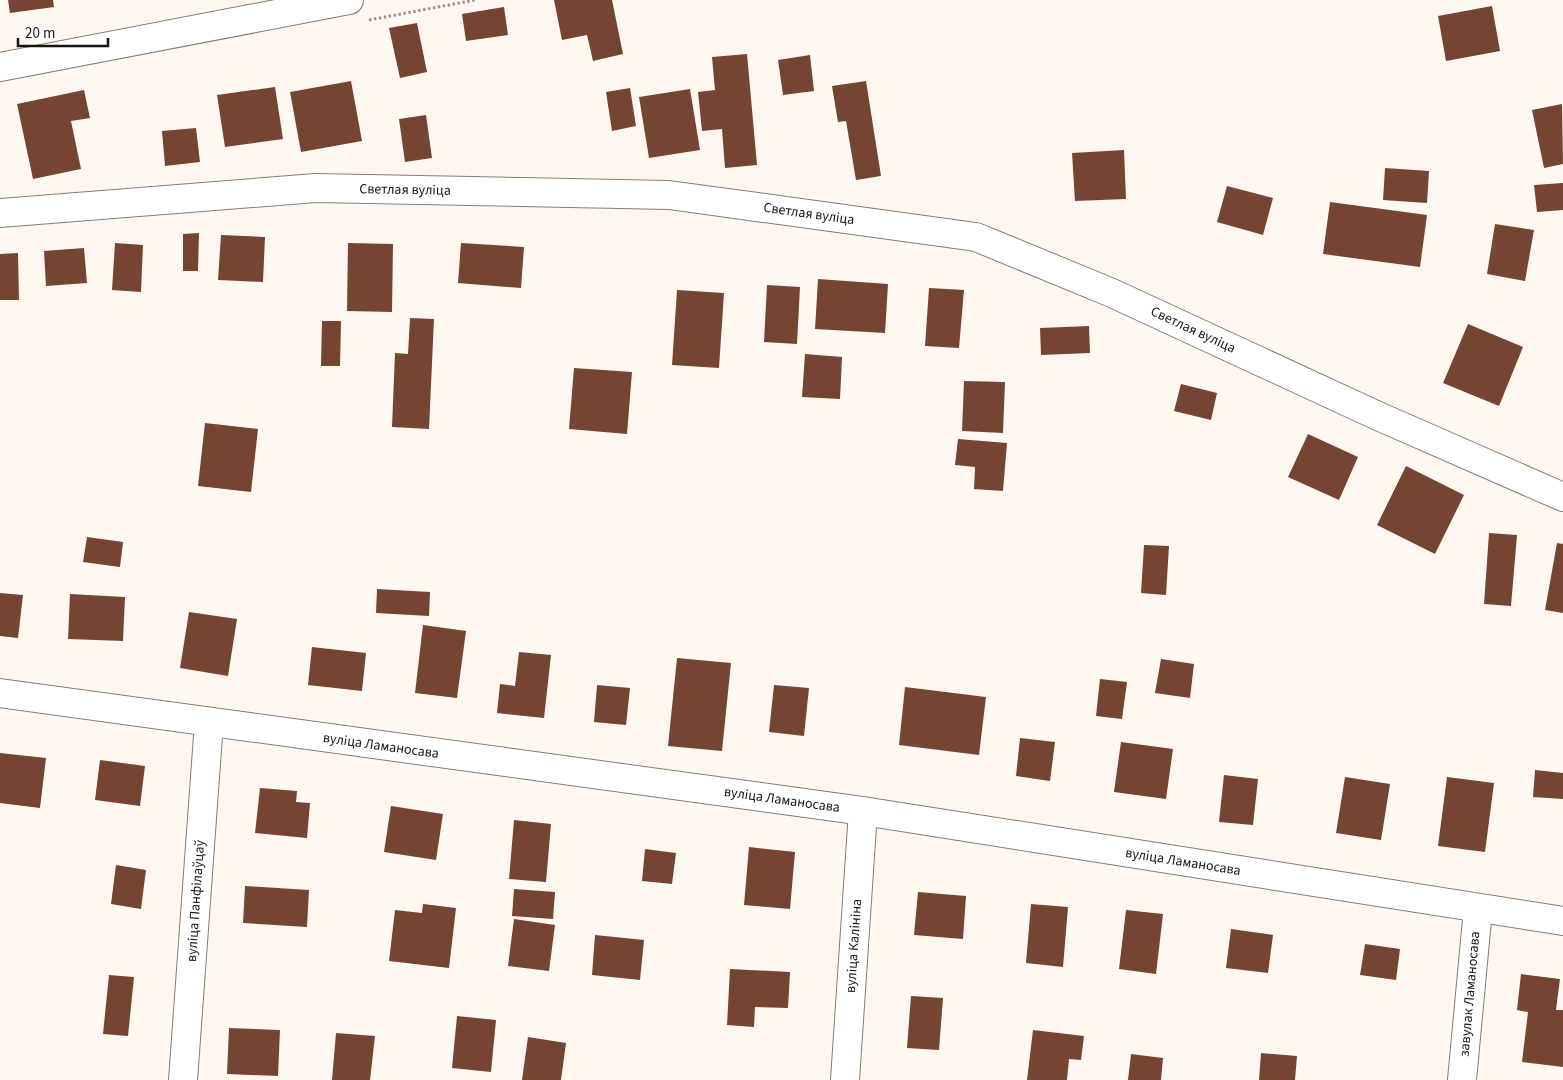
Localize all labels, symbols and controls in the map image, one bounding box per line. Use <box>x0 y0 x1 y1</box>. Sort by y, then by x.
scale bar <box>18 15 108 47</box>
text: 20 m <box>25 23 55 44</box>
street label: Светлая вуліца <box>359 179 451 201</box>
street label: Светлая вуліца <box>762 198 856 230</box>
street label: Светлая вуліца <box>1147 302 1239 358</box>
street label: вуліца Ламаносава <box>322 728 440 764</box>
street label: вуліца Ламаносава <box>723 782 841 818</box>
street label: вуліца Панфілаўцаў <box>182 839 210 963</box>
street label: вуліца Ламаносава <box>1124 843 1242 881</box>
street label: вуліца Калініна <box>841 898 867 994</box>
street label: завулак Ламаносава <box>1455 930 1485 1058</box>

